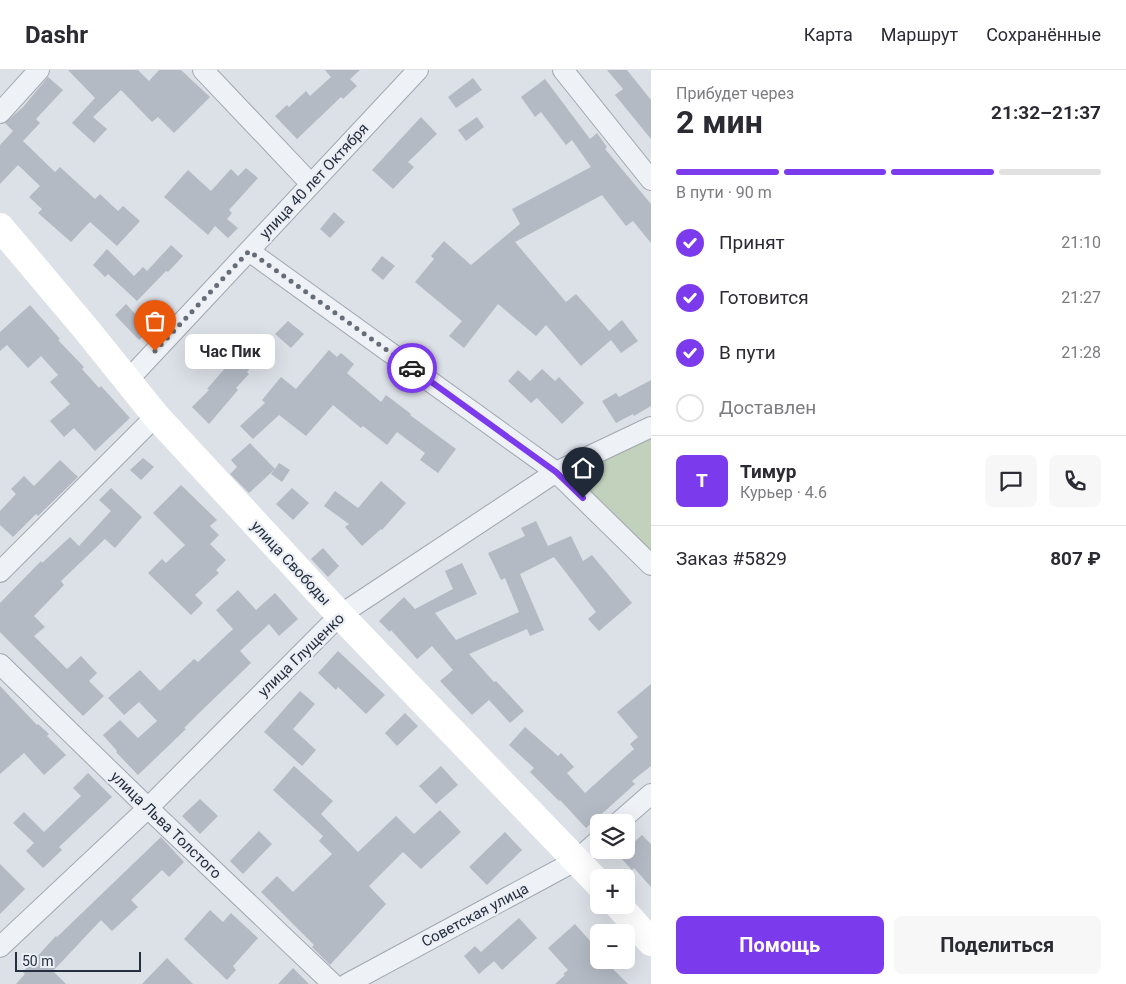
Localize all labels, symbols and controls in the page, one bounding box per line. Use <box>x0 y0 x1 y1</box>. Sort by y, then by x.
text: Dashr <box>25 21 88 49</box>
text: Карта <box>804 24 853 45</box>
text: Маршрут <box>881 24 958 45</box>
text: Сохранённые <box>986 24 1101 45</box>
text: Прибудет через <box>676 84 794 103</box>
text: 21:32–21:37 <box>991 101 1101 124</box>
text: 2 мин <box>676 103 763 141</box>
street label: улица 40 лет Октября <box>256 119 372 243</box>
text: В пути · 90 m <box>676 183 772 202</box>
icon: check <box>676 229 704 257</box>
text: Принят <box>719 231 785 254</box>
text: 21:10 <box>1061 233 1101 252</box>
icon: check <box>676 284 704 312</box>
text: Готовится <box>719 286 809 309</box>
text: 21:27 <box>1061 288 1101 307</box>
pin <box>134 300 176 351</box>
icon: bag <box>141 307 169 335</box>
callout: Час Пик <box>185 334 275 368</box>
icon: check <box>676 339 704 367</box>
text: В пути <box>719 341 776 364</box>
text: Час Пик <box>199 342 261 361</box>
courier <box>387 343 437 393</box>
text: 21:28 <box>1061 343 1101 362</box>
icon: car <box>398 354 426 382</box>
text: Доставлен <box>719 396 816 419</box>
pin <box>562 447 604 498</box>
icon: home <box>569 454 597 482</box>
button: chat <box>985 455 1037 507</box>
button: phone <box>1049 455 1101 507</box>
text: Тимур <box>740 460 796 483</box>
text: Т <box>696 469 708 492</box>
text: Курьер · 4.6 <box>740 483 827 502</box>
street label: улица Свободы <box>247 517 335 609</box>
text: Заказ #5829 <box>676 547 787 570</box>
text: 807 ₽ <box>1050 547 1101 570</box>
street label: улица Глущенко <box>254 609 348 701</box>
street label: улица Льва Толстого <box>107 767 225 883</box>
map controls <box>590 814 635 969</box>
button: layers <box>590 814 635 859</box>
button: + <box>590 869 635 914</box>
street label: Советская улица <box>418 879 532 951</box>
button: Помощь <box>676 916 884 974</box>
button: Поделиться <box>894 916 1101 974</box>
button: − <box>590 924 635 969</box>
scale bar <box>15 949 141 972</box>
text: 50 m <box>22 953 54 969</box>

